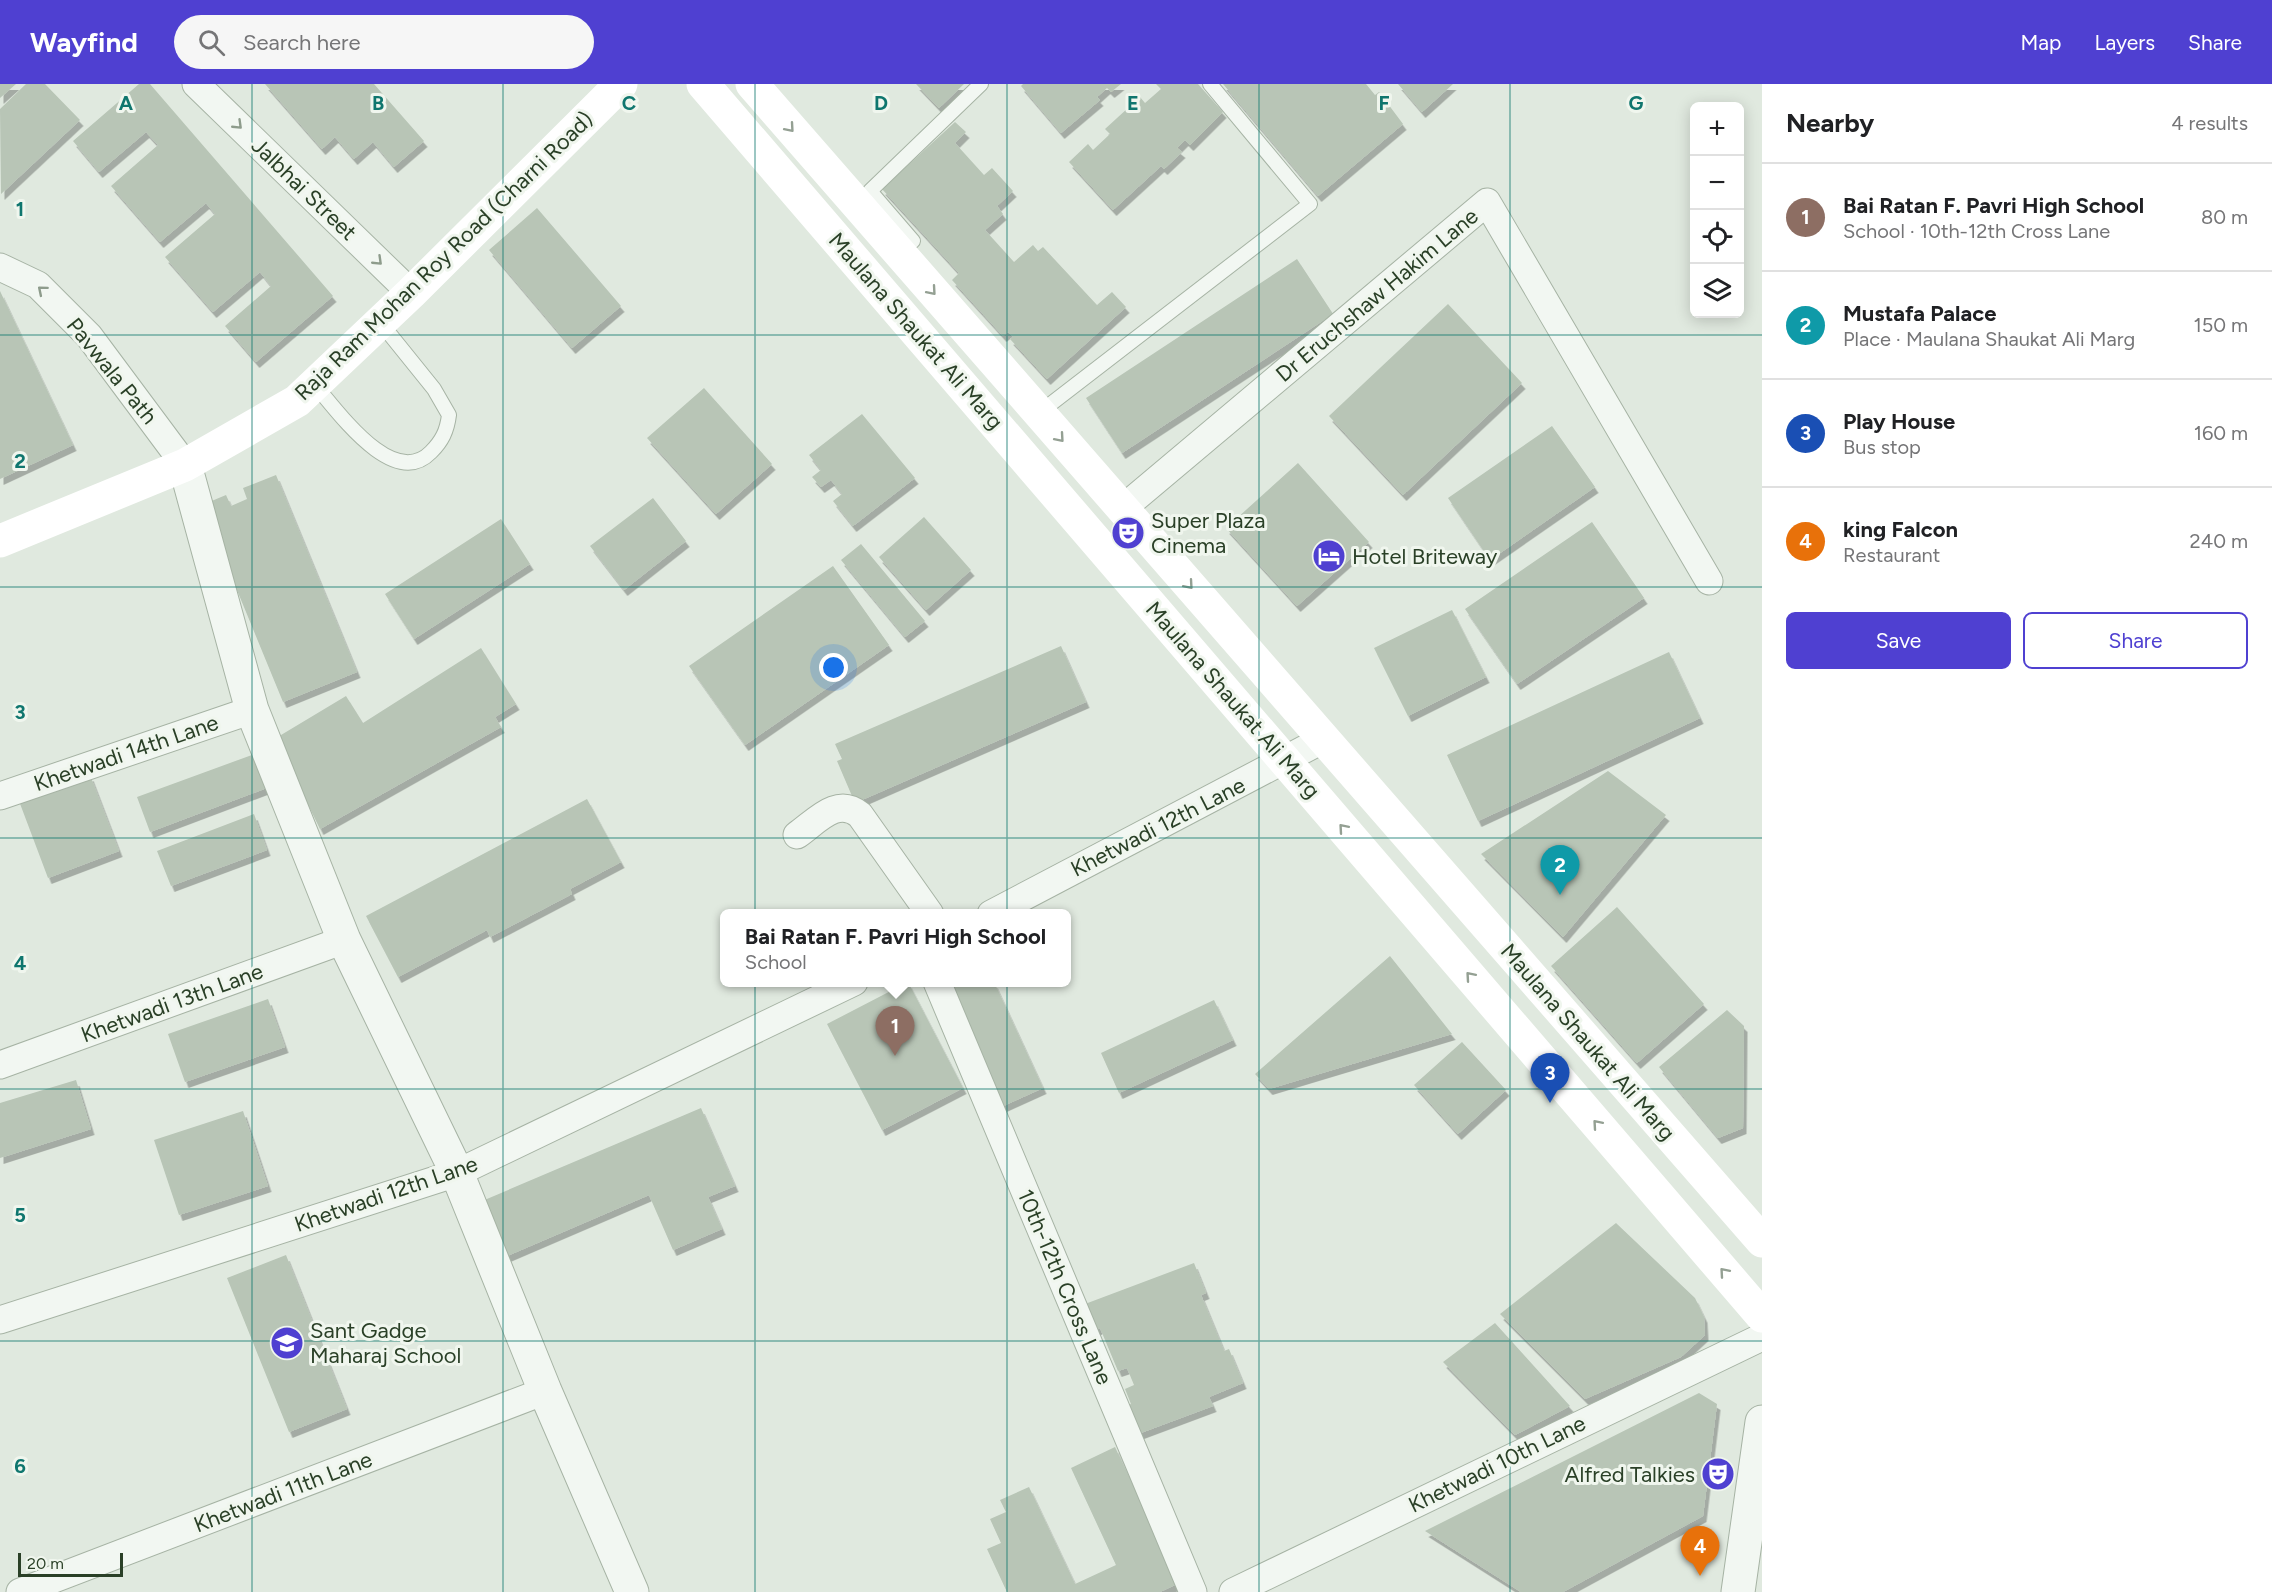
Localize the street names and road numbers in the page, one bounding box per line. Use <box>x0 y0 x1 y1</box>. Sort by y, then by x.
street label: Raja Ram Mohan Roy Road (Charni Road) <box>289 106 599 406</box>
street label: Jalbhai Street <box>246 132 362 246</box>
street label: Dr Eruchshaw Hakim Lane <box>1270 202 1484 388</box>
street label: Maulana Shaukat Ali Marg <box>823 227 1009 435</box>
street label: Pavwala Path <box>61 312 163 430</box>
street label: Maulana Shaukat Ali Marg <box>1140 596 1326 804</box>
street label: Khetwadi 14th Lane <box>30 709 222 797</box>
street label: Khetwadi 12th Lane <box>1066 771 1250 883</box>
street label: Maulana Shaukat Ali Marg <box>1495 938 1681 1146</box>
street label: Khetwadi 13th Lane <box>77 958 267 1048</box>
street label: Khetwadi 12th Lane <box>291 1150 481 1238</box>
street label: 10th-12th Cross Lane <box>1012 1185 1118 1389</box>
street label: Khetwadi 10th Lane <box>1404 1409 1590 1519</box>
street label: Khetwadi 11th Lane <box>190 1446 376 1538</box>

